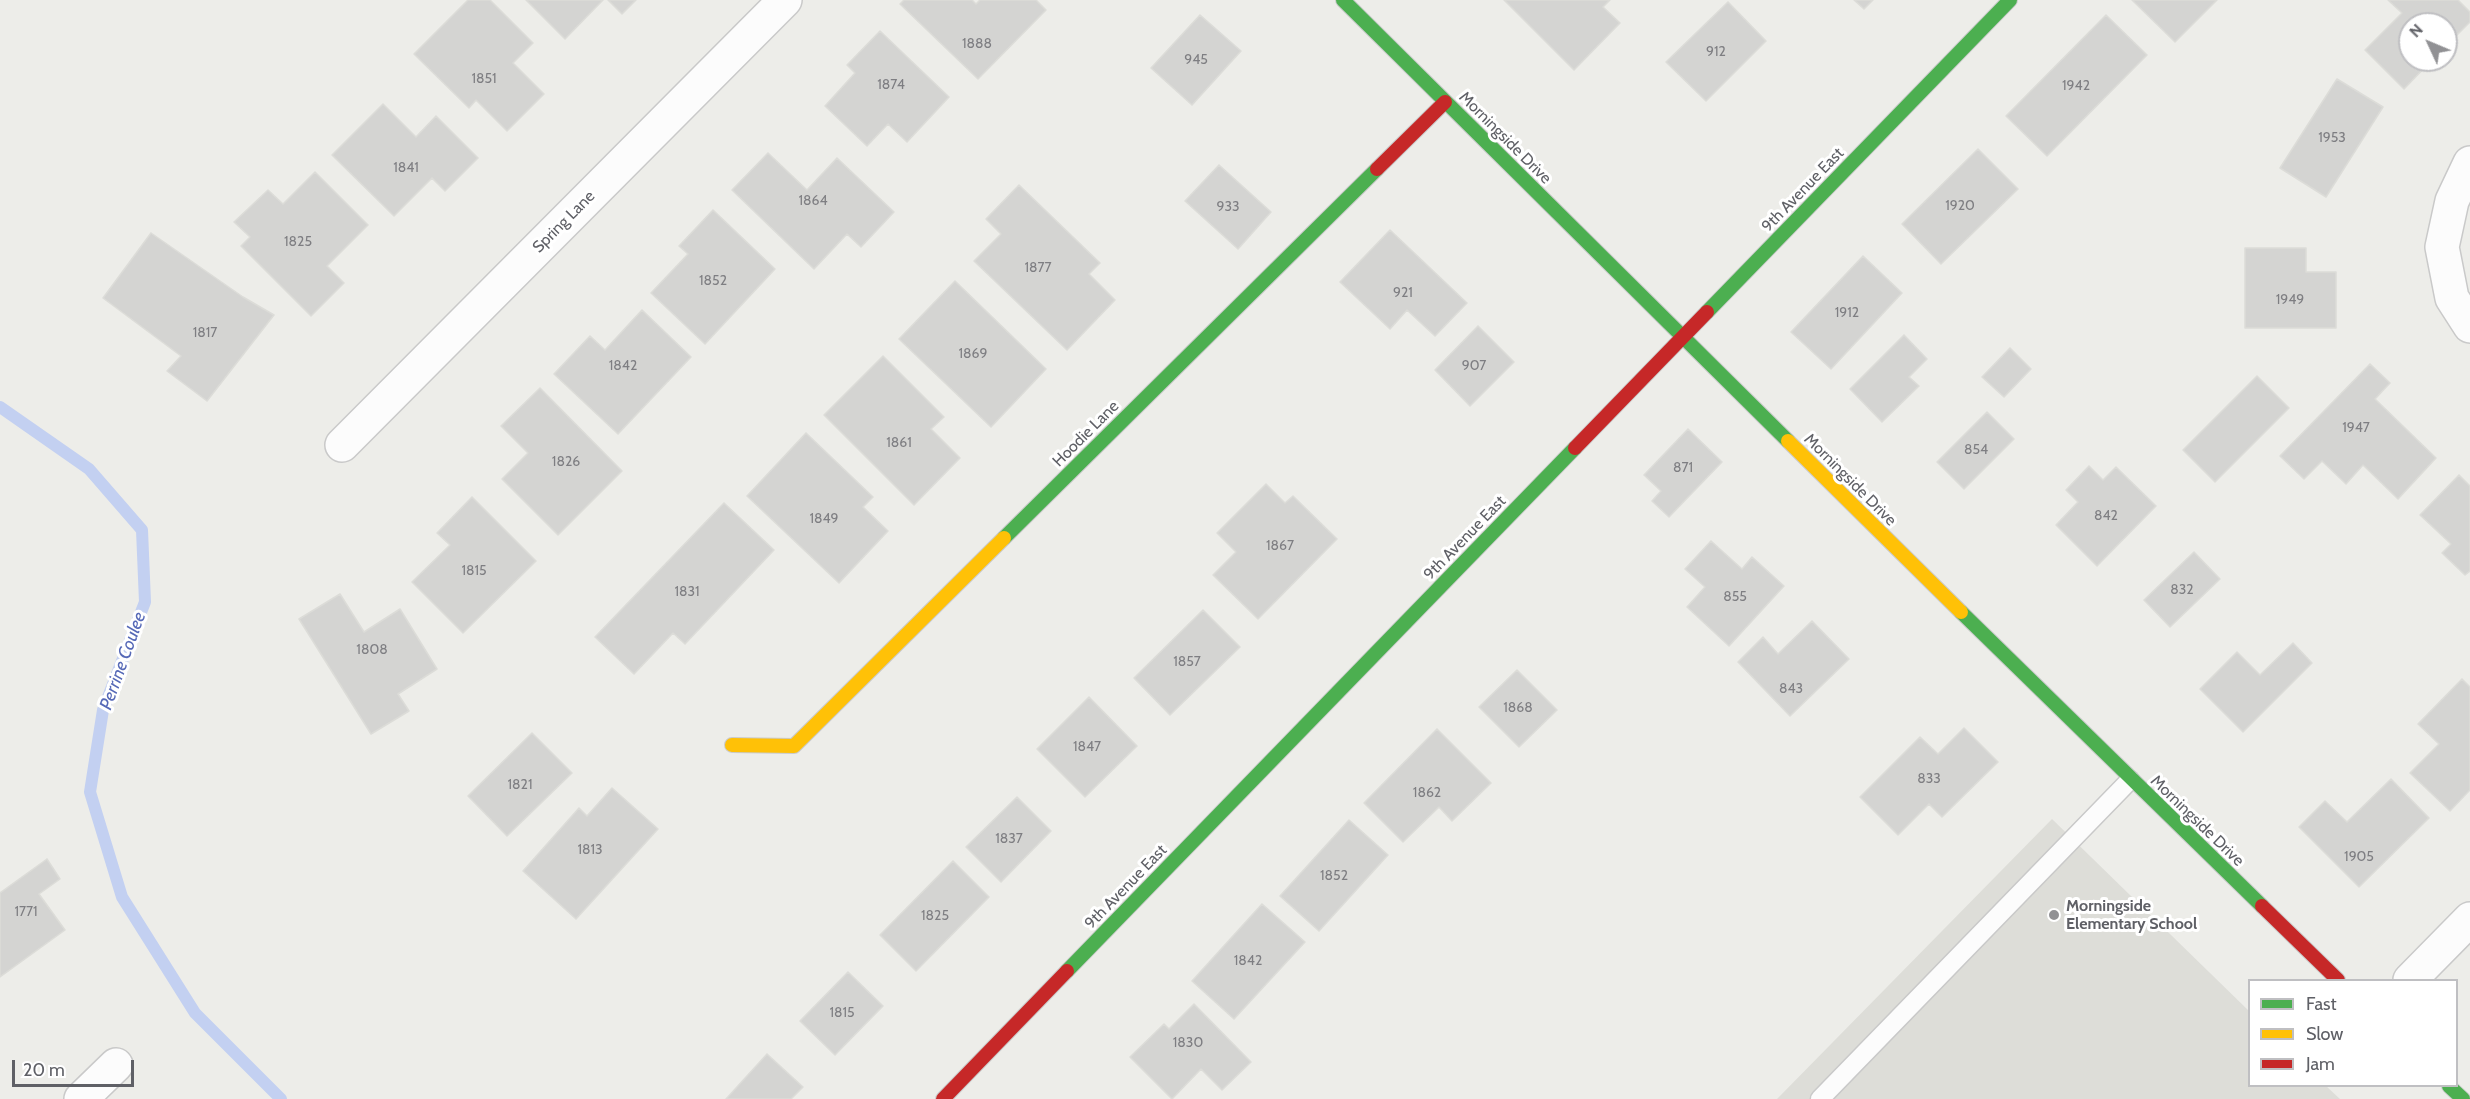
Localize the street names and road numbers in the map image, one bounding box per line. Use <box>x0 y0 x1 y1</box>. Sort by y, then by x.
street label: Morningside Drive <box>1455 88 1555 188</box>
street label: 9th Avenue East <box>1758 144 1848 236</box>
street label: Spring Lane <box>529 187 599 257</box>
street label: Hoodie Lane <box>1049 397 1123 471</box>
street label: Morningside Drive <box>1800 430 1900 530</box>
street label: 9th Avenue East <box>1420 492 1510 584</box>
street label: Morningside Drive <box>2146 772 2248 870</box>
street label: 9th Avenue East <box>1081 841 1171 933</box>

